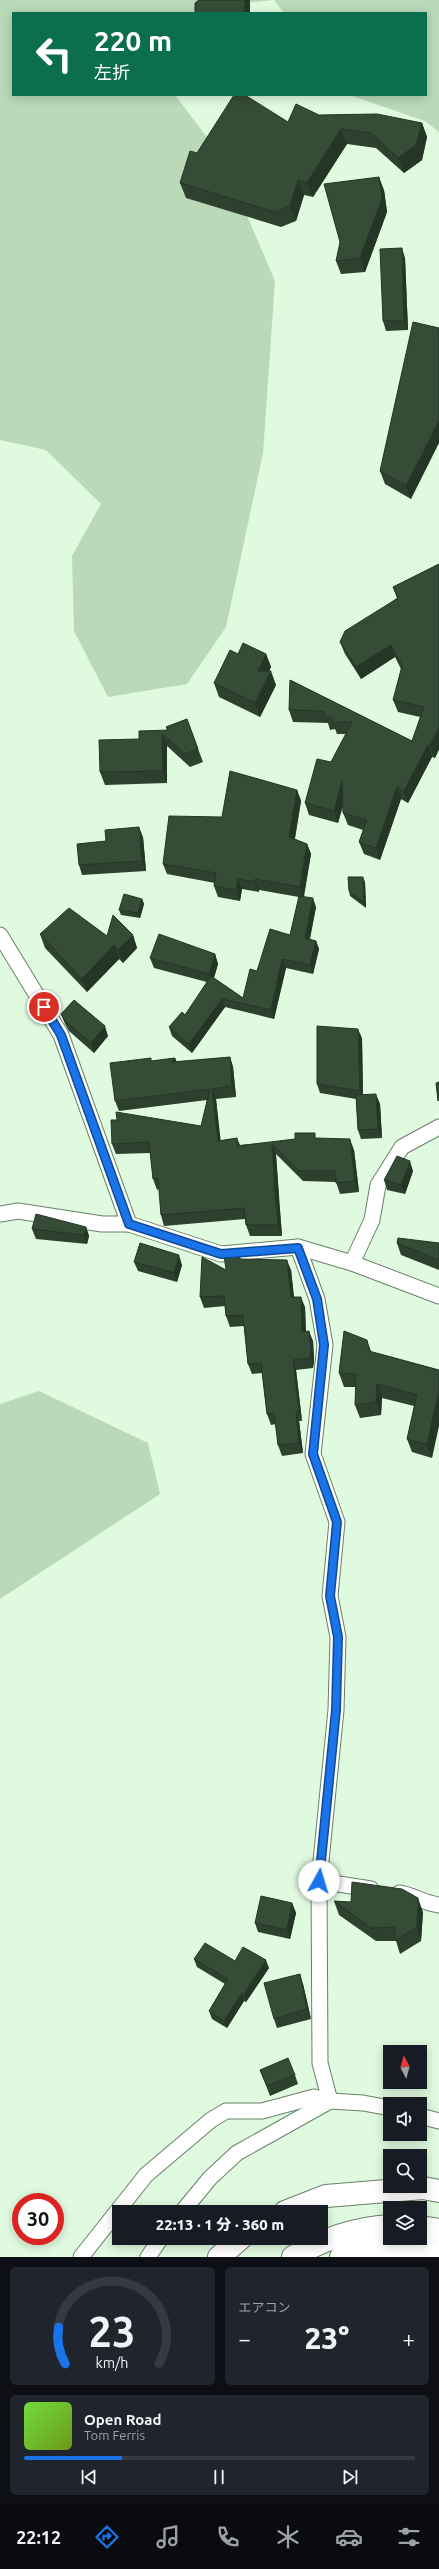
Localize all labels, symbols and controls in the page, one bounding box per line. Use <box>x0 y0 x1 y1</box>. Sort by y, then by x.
text: 220 m <box>94 25 172 56</box>
icon: left <box>28 28 80 80</box>
text: 左折 <box>94 62 130 82</box>
pin <box>27 990 61 1024</box>
icon: arrive <box>33 996 55 1018</box>
position arrow <box>298 1860 340 1902</box>
north arrow <box>383 2045 427 2089</box>
map controls <box>383 2045 427 2245</box>
button: sound <box>383 2097 427 2141</box>
button: search <box>383 2149 427 2193</box>
speed limit sign: 30 <box>12 2193 64 2245</box>
button: layers <box>383 2201 427 2245</box>
text: 22:13 · 1 分 · 360 m <box>156 2216 284 2233</box>
text: エアコン <box>239 2300 291 2314</box>
text: 23 <box>89 2308 136 2355</box>
text: 23° <box>304 2321 349 2355</box>
text: − <box>239 2326 251 2351</box>
text: + <box>403 2326 415 2351</box>
text: km/h <box>96 2355 129 2371</box>
text: Open Road <box>84 2411 161 2428</box>
text: Tom Ferris <box>84 2428 145 2442</box>
icon: previous <box>78 2466 100 2488</box>
icon: pause <box>208 2466 230 2488</box>
icon: next <box>339 2466 361 2488</box>
icon: directions <box>93 2523 121 2551</box>
icon: music <box>154 2523 182 2551</box>
icon: phone <box>214 2523 242 2551</box>
icon: climate <box>274 2523 302 2551</box>
icon: car <box>335 2523 363 2551</box>
icon: filters <box>395 2523 423 2551</box>
text: 22:12 <box>16 2527 61 2547</box>

